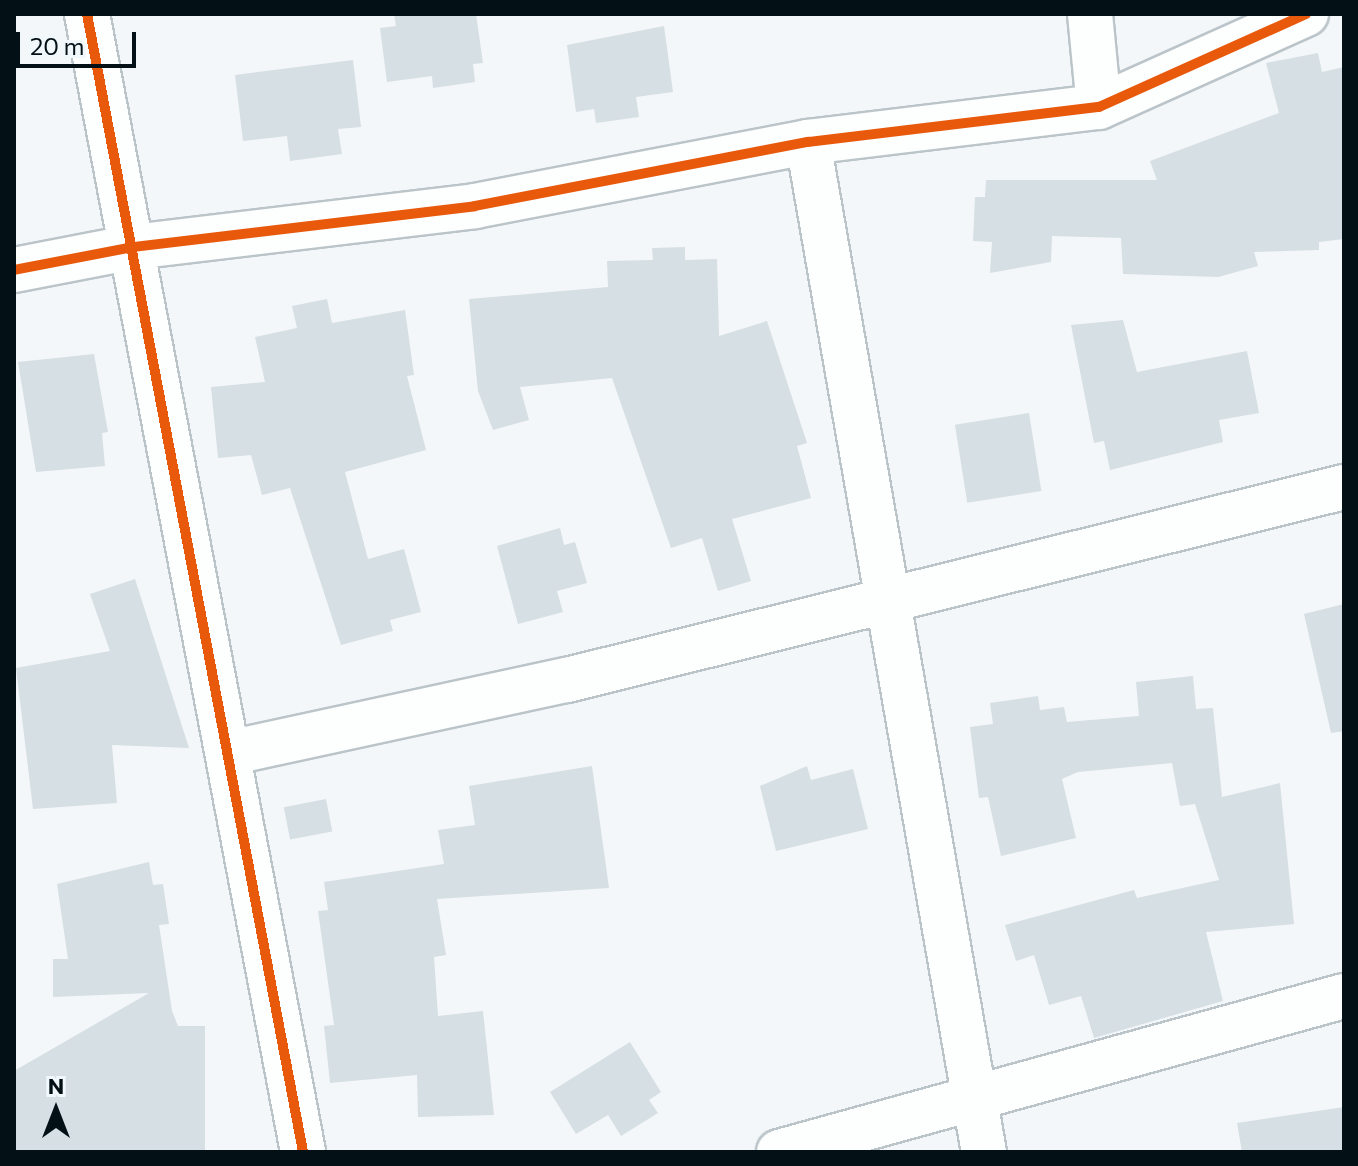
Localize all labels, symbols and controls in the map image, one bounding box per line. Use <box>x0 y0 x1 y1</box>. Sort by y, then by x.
scale bar <box>20 16 140 66</box>
text: 20 m <box>30 31 84 60</box>
north arrow <box>16 1070 96 1150</box>
text: N <box>48 1072 64 1099</box>

